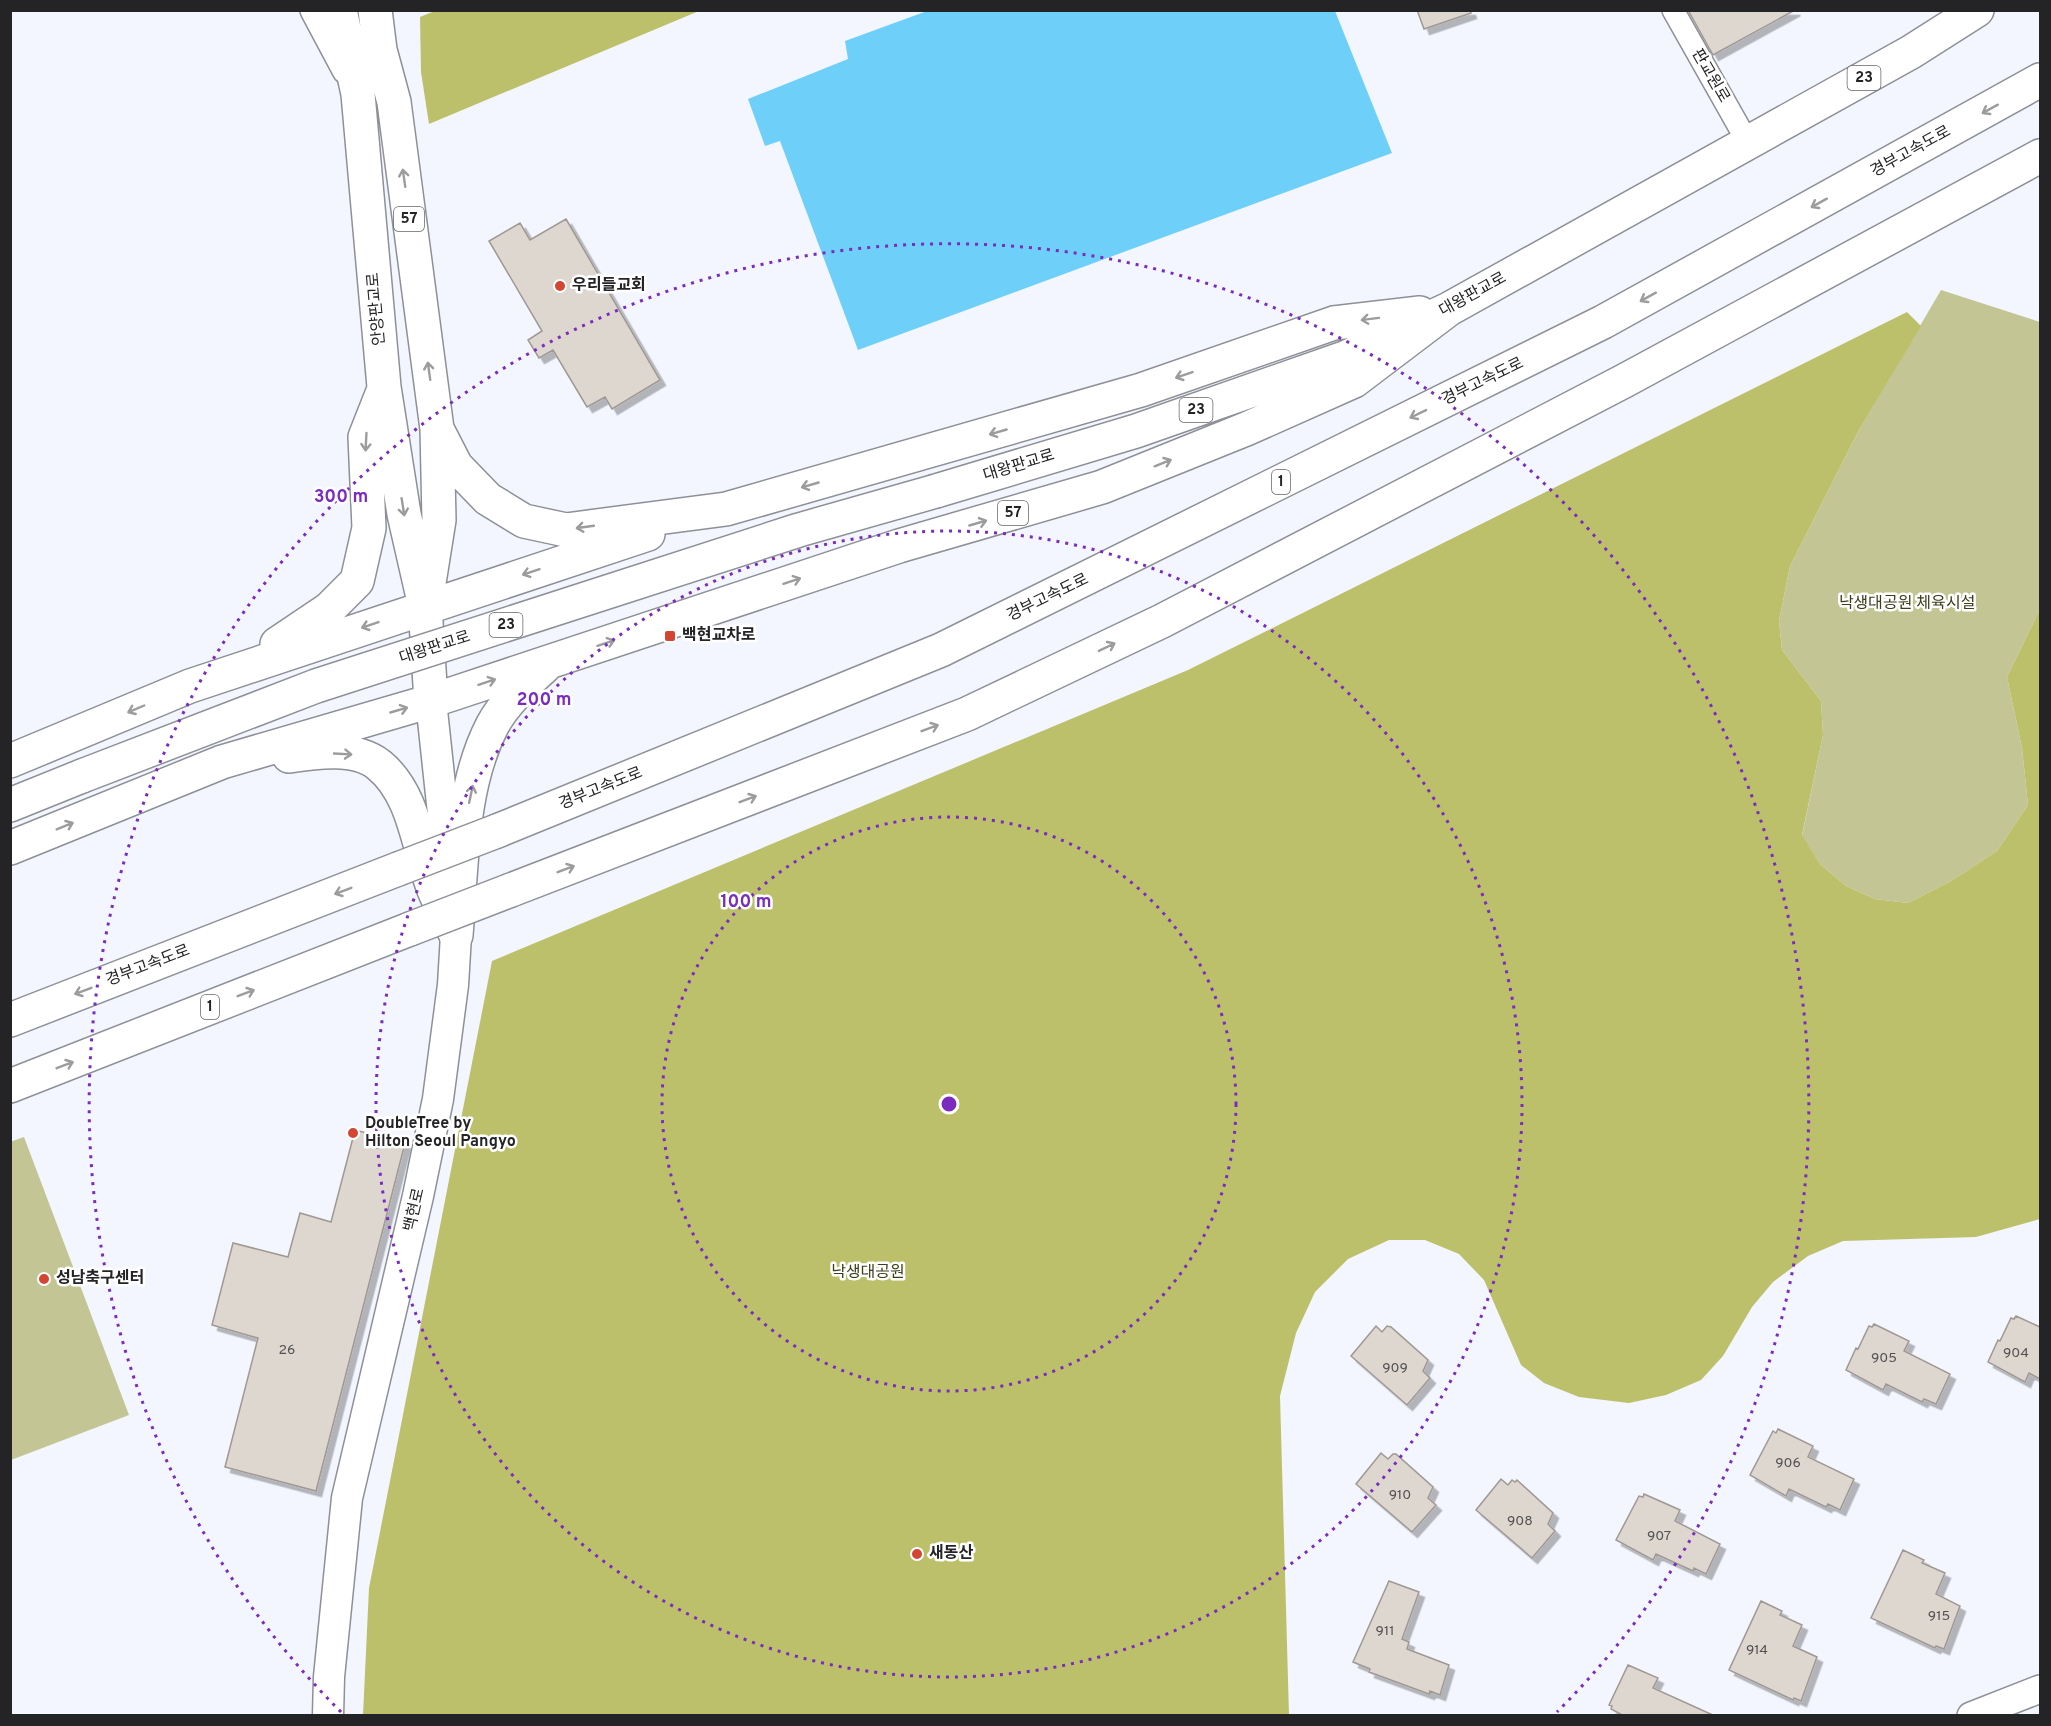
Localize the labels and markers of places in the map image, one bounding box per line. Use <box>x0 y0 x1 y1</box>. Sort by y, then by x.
place label: 우리들교회 <box>572 276 646 296</box>
marker: 우리들교회 <box>553 279 567 293</box>
place label: 백현교차로 <box>682 625 756 646</box>
marker: 백현교차로 <box>663 629 677 643</box>
centre of rings <box>939 1094 959 1114</box>
place label: DoubleTree by Hilton Seoul Pangyo <box>365 1114 516 1152</box>
marker: DoubleTree by Hilton Seoul Pangyo <box>346 1126 360 1140</box>
place label: 성남축구센터 <box>56 1269 144 1289</box>
marker: 성남축구센터 <box>37 1272 51 1286</box>
place label: 새동산 <box>929 1544 973 1564</box>
marker: 새동산 <box>910 1547 924 1561</box>

